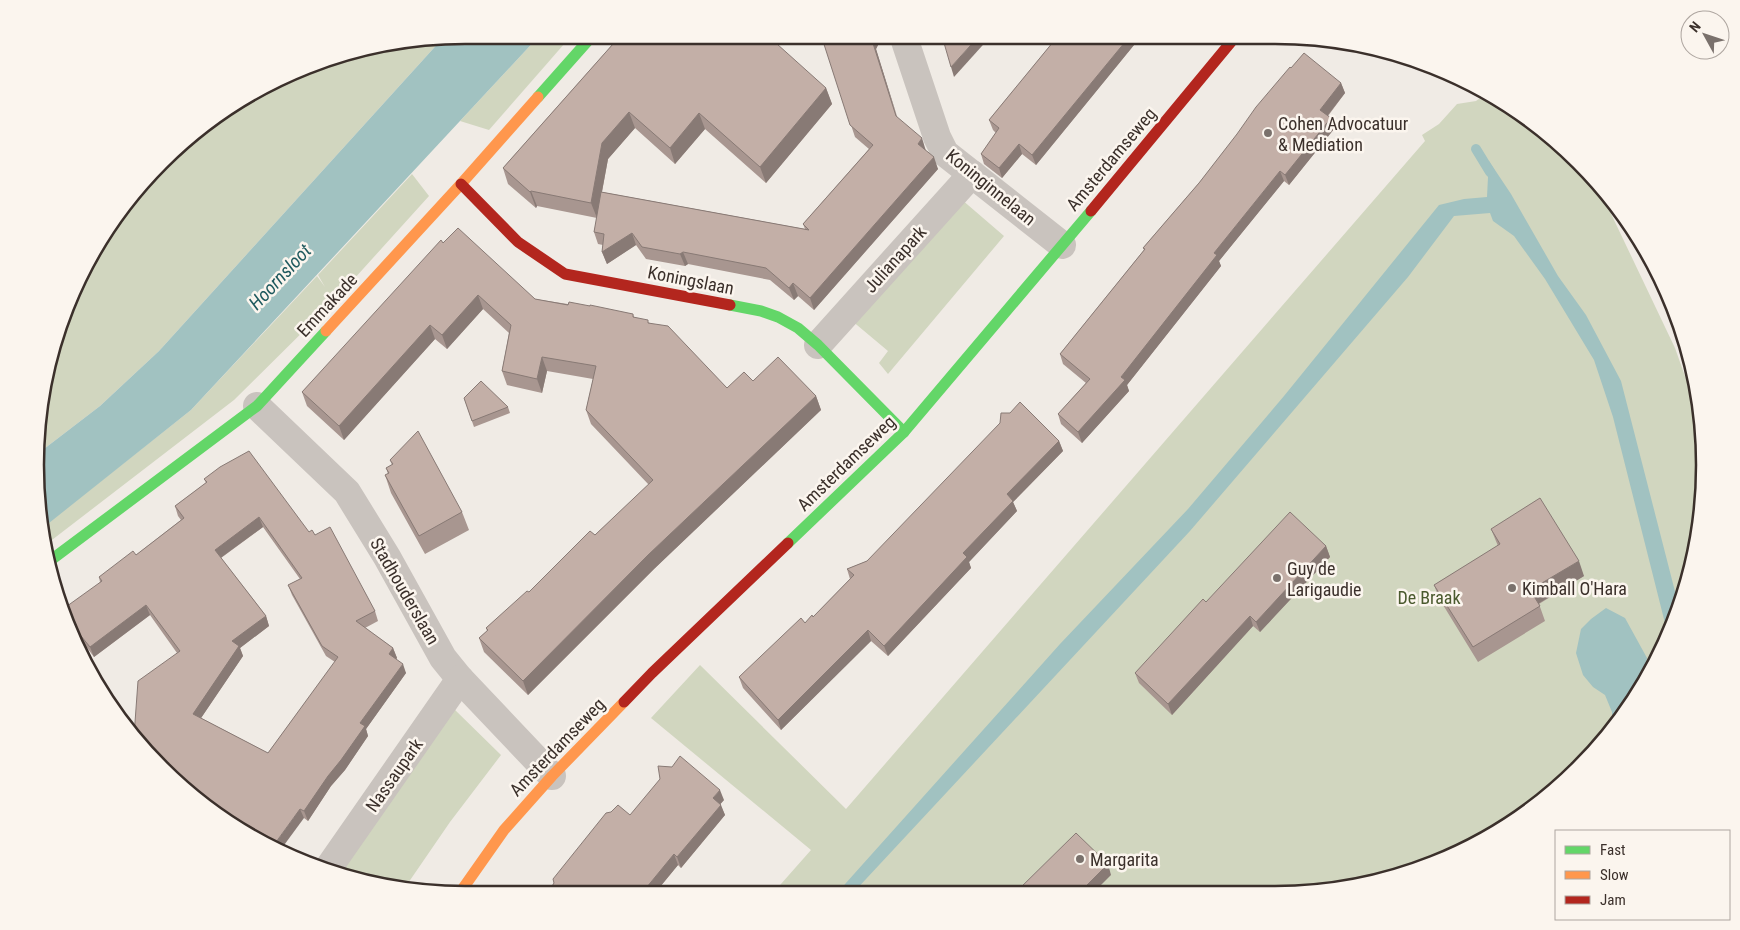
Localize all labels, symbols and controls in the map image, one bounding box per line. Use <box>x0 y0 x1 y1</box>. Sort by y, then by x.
north arrow <box>1680 10 1730 60</box>
text: N <box>1686 18 1704 35</box>
street label: Amsterdamseweg <box>1062 103 1160 215</box>
place label: Cohen Advocatuur & Mediation <box>1278 113 1409 155</box>
marker: Cohen Advocatuur & Mediation <box>1262 127 1274 139</box>
street label: Koninginnelaan <box>942 144 1040 230</box>
street label: Julianapark <box>860 221 930 297</box>
water label: Hoornsloot <box>244 239 316 314</box>
street label: Koningslaan <box>646 261 736 299</box>
street label: Emmakade <box>292 269 362 341</box>
street label: Amsterdamseweg <box>793 411 899 515</box>
street label: Stadhouderslaan <box>366 534 444 648</box>
place label: Guy de Larigaudie <box>1287 558 1362 600</box>
marker: Guy de Larigaudie <box>1271 572 1283 584</box>
place label: Kimball O'Hara <box>1522 578 1627 599</box>
marker: Kimball O'Hara <box>1506 582 1518 594</box>
park label: De Braak <box>1397 587 1461 608</box>
street label: Amsterdamseweg <box>505 694 609 800</box>
street label: Nassaupark <box>361 734 427 816</box>
legend <box>1555 830 1730 920</box>
text: Fast <box>1600 841 1625 859</box>
place label: Margarita <box>1090 849 1159 870</box>
marker: Margarita <box>1074 853 1086 865</box>
text: Slow <box>1600 866 1629 884</box>
text: Jam <box>1600 891 1626 909</box>

